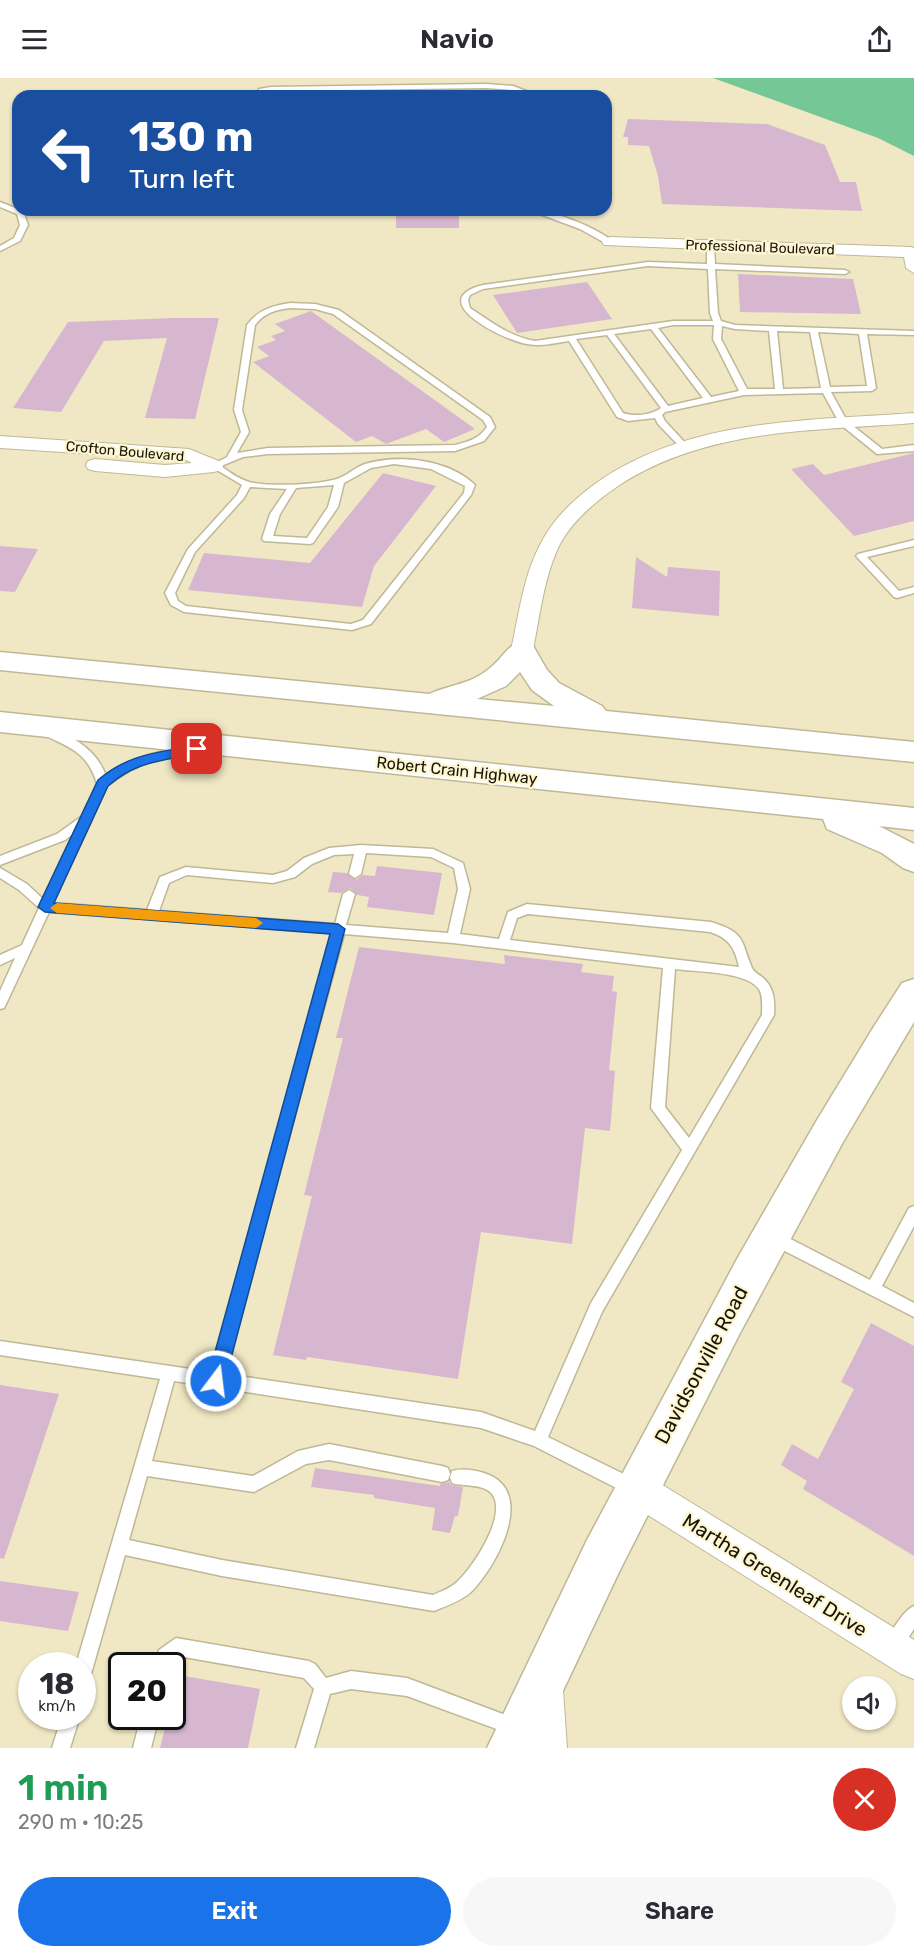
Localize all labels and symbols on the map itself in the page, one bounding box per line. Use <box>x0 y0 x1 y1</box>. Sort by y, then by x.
street label: Professional Boulevard <box>685 236 835 259</box>
street label: Crofton Boulevard <box>65 438 185 465</box>
pin <box>171 723 222 774</box>
street label: Robert Crain Highway <box>376 753 539 788</box>
street label: Davidsonville Road <box>649 1282 753 1448</box>
position arrow <box>184 1349 248 1413</box>
street label: Martha Greenleaf Drive <box>678 1508 872 1642</box>
speed limit sign: 20 <box>108 1652 186 1730</box>

